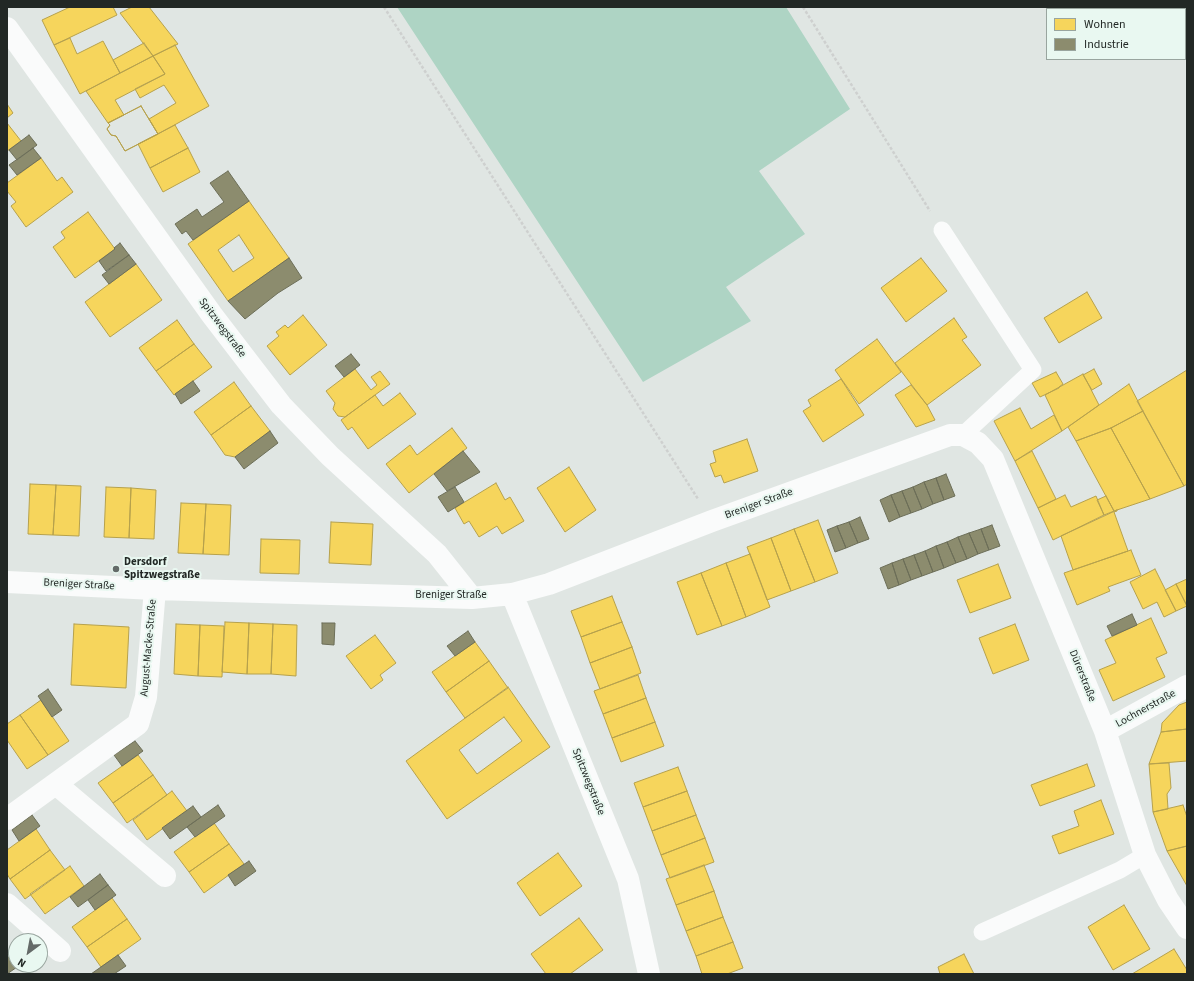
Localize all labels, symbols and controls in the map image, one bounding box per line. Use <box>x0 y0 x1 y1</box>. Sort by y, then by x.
legend <box>1046 8 1186 60</box>
text: Wohnen <box>1084 16 1126 33</box>
text: Industrie <box>1084 36 1129 53</box>
street label: Spitzwegstraße <box>195 296 249 360</box>
street label: Breniger Straße <box>723 486 795 522</box>
place label: Dersdorf Spitzwegstraße <box>124 556 200 582</box>
marker: Dersdorf Spitzwegstraße <box>111 564 121 574</box>
street label: Breniger Straße <box>43 577 115 593</box>
street label: Breniger Straße <box>415 589 487 603</box>
street label: August-Macke-Straße <box>138 599 160 697</box>
street label: Dürerstraße <box>1066 648 1098 704</box>
street label: Lochnerstraße <box>1114 687 1178 731</box>
street label: Spitzwegstraße <box>569 747 607 817</box>
north arrow <box>8 933 48 973</box>
text: N <box>15 954 29 971</box>

